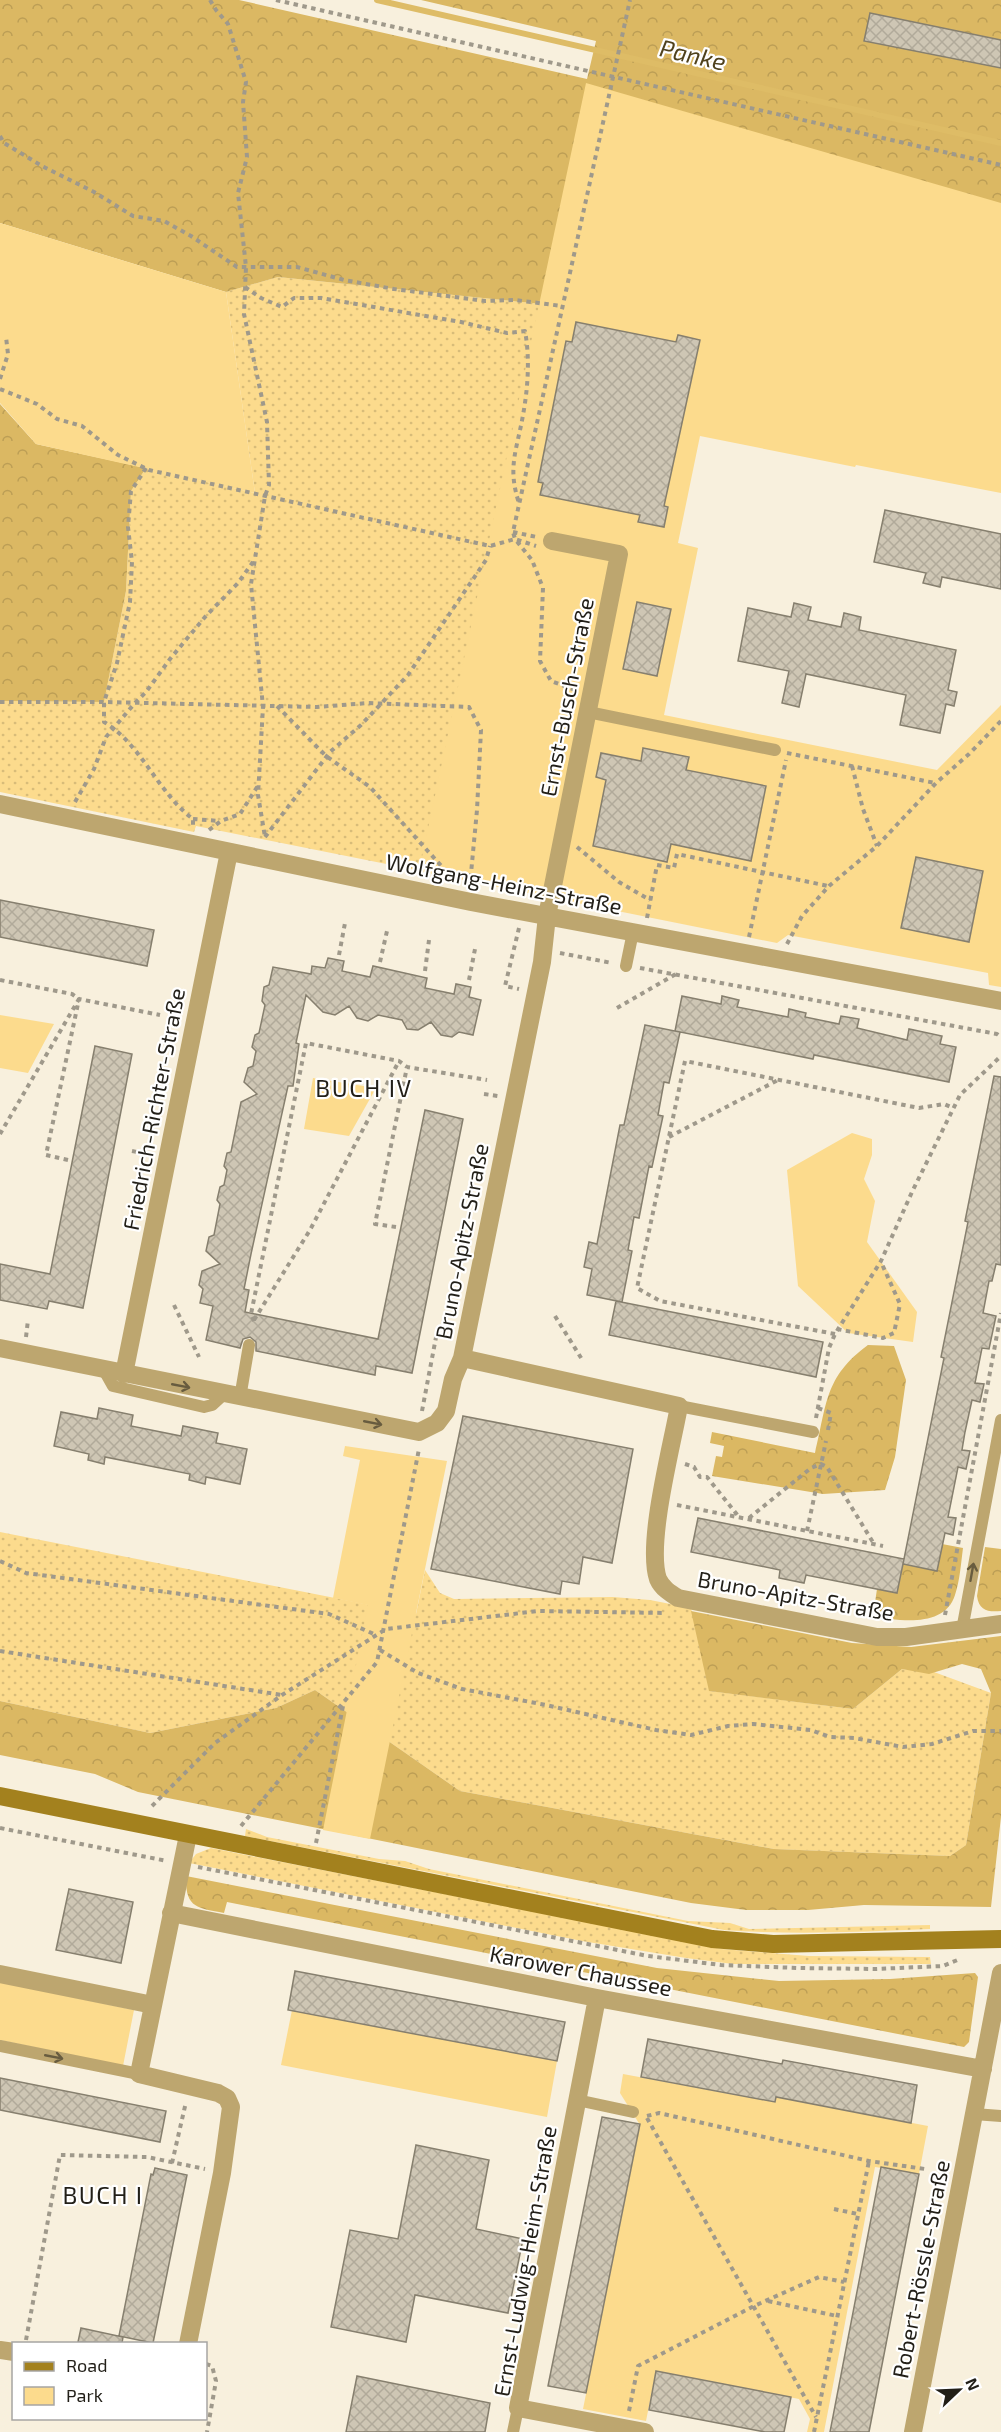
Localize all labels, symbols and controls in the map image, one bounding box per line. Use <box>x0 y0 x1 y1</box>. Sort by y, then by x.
water label: Panke <box>657 32 729 76</box>
street label: Ernst-Busch-Straße <box>534 595 598 799</box>
street label: Wolfgang-Heinz-Straße <box>384 847 624 919</box>
street label: Friedrich-Richter-Straße <box>117 986 189 1232</box>
district label: BUCH IV <box>315 1073 413 1102</box>
street label: Bruno-Apitz-Straße <box>429 1141 493 1341</box>
one-way arrow <box>171 1381 190 1392</box>
one-way arrow <box>362 1418 382 1429</box>
one-way arrow <box>967 1563 978 1583</box>
street label: Bruno-Apitz-Straße <box>696 1565 896 1625</box>
street label: Karower Chaussee <box>488 1940 674 2000</box>
one-way arrow <box>44 2052 63 2063</box>
street label: Ernst-Ludwig-Heim-Straße <box>487 2124 561 2398</box>
street label: Robert-Rössle-Straße <box>886 2158 954 2380</box>
district label: BUCH I <box>62 2180 144 2209</box>
legend <box>12 2342 207 2420</box>
text: Road <box>66 2354 107 2376</box>
north arrow <box>929 2360 989 2420</box>
text: N <box>962 2375 984 2393</box>
text: Park <box>66 2384 103 2406</box>

